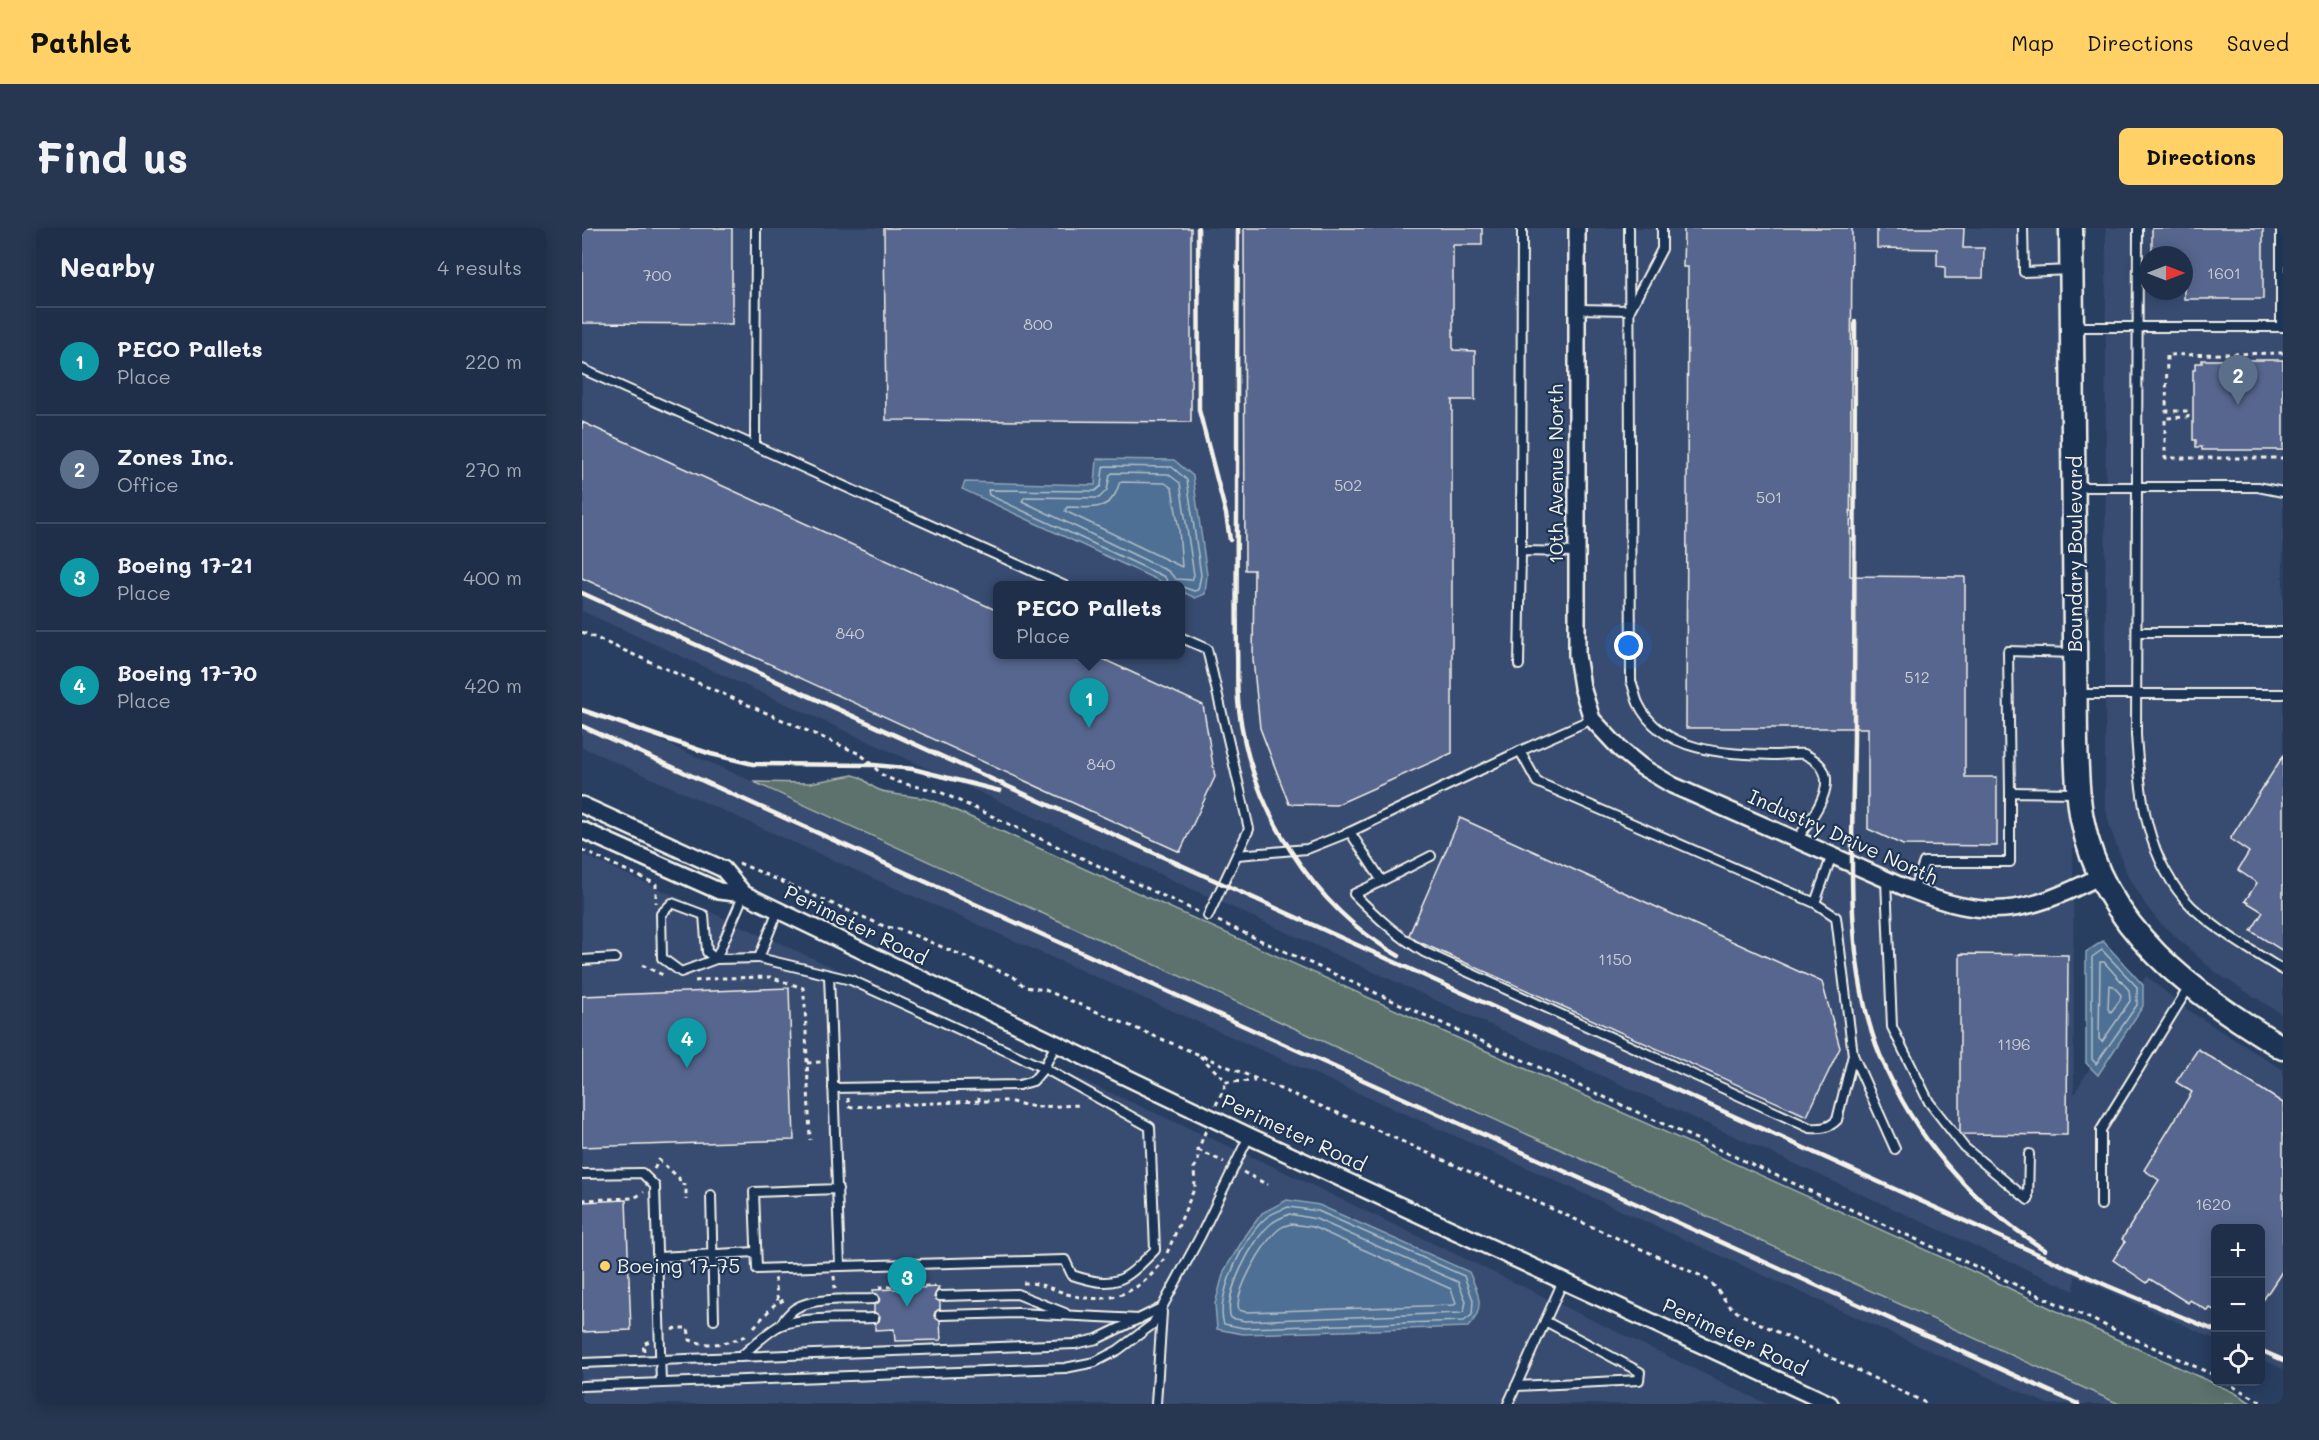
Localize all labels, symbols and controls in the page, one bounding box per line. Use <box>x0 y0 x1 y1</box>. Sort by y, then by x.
text: Pathlet <box>30 24 132 60</box>
text: Map <box>2011 29 2054 56</box>
text: Directions <box>2087 29 2194 56</box>
text: Saved <box>2227 29 2289 56</box>
button: Directions <box>2119 128 2283 185</box>
text: Find us <box>36 129 188 184</box>
north arrow <box>2139 246 2193 300</box>
text: Nearby <box>60 250 155 284</box>
text: 4 results <box>437 254 522 280</box>
house number: 1601 <box>2207 262 2241 283</box>
house number: 700 <box>643 264 671 285</box>
house number: 800 <box>1023 313 1053 334</box>
text: PECO Pallets <box>117 334 263 363</box>
text: 1 <box>75 348 84 374</box>
text: 220 m <box>465 348 522 374</box>
pin: 2 <box>2218 356 2258 405</box>
text: Place <box>117 363 171 389</box>
street label: 10th Avenue North <box>1542 384 1568 564</box>
text: Zones Inc. <box>117 442 235 471</box>
text: 2 <box>74 456 85 482</box>
text: 270 m <box>465 456 522 482</box>
street label: Boundary Boulevard <box>2061 456 2087 652</box>
text: Office <box>117 471 179 497</box>
house number: 502 <box>1334 474 1362 495</box>
house number: 501 <box>1756 486 1782 507</box>
text: Boeing 17-21 <box>117 550 253 579</box>
text: 3 <box>74 564 86 590</box>
text: 400 m <box>463 564 522 590</box>
text: Place <box>117 579 171 605</box>
popup <box>993 581 1185 659</box>
text: PECO Pallets <box>1016 593 1162 622</box>
house number: 840 <box>836 622 865 643</box>
text: Place <box>1016 622 1070 648</box>
your location <box>1614 631 1643 660</box>
text: Boeing 17-70 <box>117 658 257 687</box>
house number: 512 <box>1904 666 1930 687</box>
text: 4 <box>73 672 86 698</box>
text: 420 m <box>464 672 522 698</box>
pin: 1 <box>1070 678 1108 728</box>
text: Place <box>117 687 171 713</box>
house number: 840 <box>1087 753 1116 774</box>
street label: Industry Drive North <box>1745 783 1942 890</box>
street label: Perimeter Road <box>780 878 932 970</box>
house number: 1150 <box>1598 948 1632 969</box>
pin: 4 <box>668 1018 706 1068</box>
house number: 1196 <box>1997 1033 2031 1054</box>
street label: Perimeter Road <box>1218 1087 1371 1177</box>
house number: 1620 <box>2195 1193 2231 1214</box>
map controls <box>2211 1224 2265 1386</box>
button: + <box>2211 1224 2265 1278</box>
place label: Boeing 17-75 <box>617 1252 740 1278</box>
pin: 3 <box>888 1258 926 1307</box>
marker: Boeing 17-75 <box>598 1259 612 1273</box>
button: − <box>2211 1278 2265 1332</box>
street label: Perimeter Road <box>1659 1291 1812 1381</box>
button: locate <box>2211 1332 2265 1386</box>

